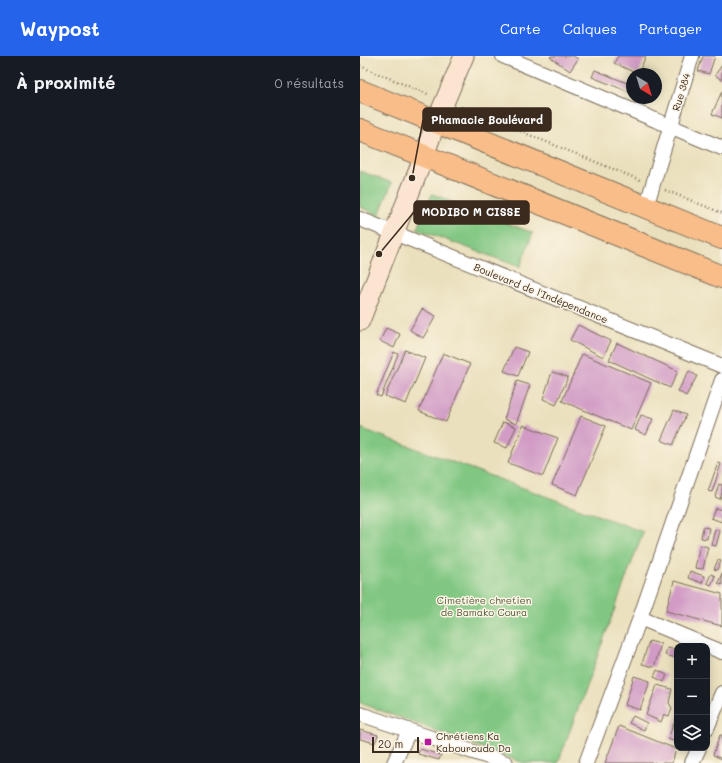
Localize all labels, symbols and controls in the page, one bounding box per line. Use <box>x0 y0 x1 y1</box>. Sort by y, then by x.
text: Waypost <box>20 16 100 41</box>
text: Carte <box>500 19 541 38</box>
text: Calques <box>563 19 617 38</box>
text: Partager <box>639 19 702 38</box>
north arrow <box>626 68 662 104</box>
text: À proximité <box>16 71 115 93</box>
street label: Rue 384 <box>669 71 693 113</box>
text: 0 résultats <box>274 74 344 91</box>
callout: Phamacie Boulévard <box>423 108 551 131</box>
text: Phamacie Boulévard <box>431 112 543 127</box>
callout: MODIBO M CISSE <box>414 201 529 224</box>
text: MODIBO M CISSE <box>421 204 521 219</box>
street label: Boulevard de l'Indépendance <box>472 260 610 326</box>
park label: Cimetière chretien de Bamako Coura <box>437 593 531 619</box>
map controls <box>674 643 710 751</box>
button: + <box>674 643 710 679</box>
button: − <box>674 679 710 715</box>
button: layers <box>674 715 710 751</box>
place label: Chrétiens Ka Kabouroudo Da <box>436 729 511 755</box>
scale bar <box>372 735 419 754</box>
text: 20 m <box>378 736 403 751</box>
marker: Chrétiens Ka Kabouroudo Da <box>423 737 433 747</box>

